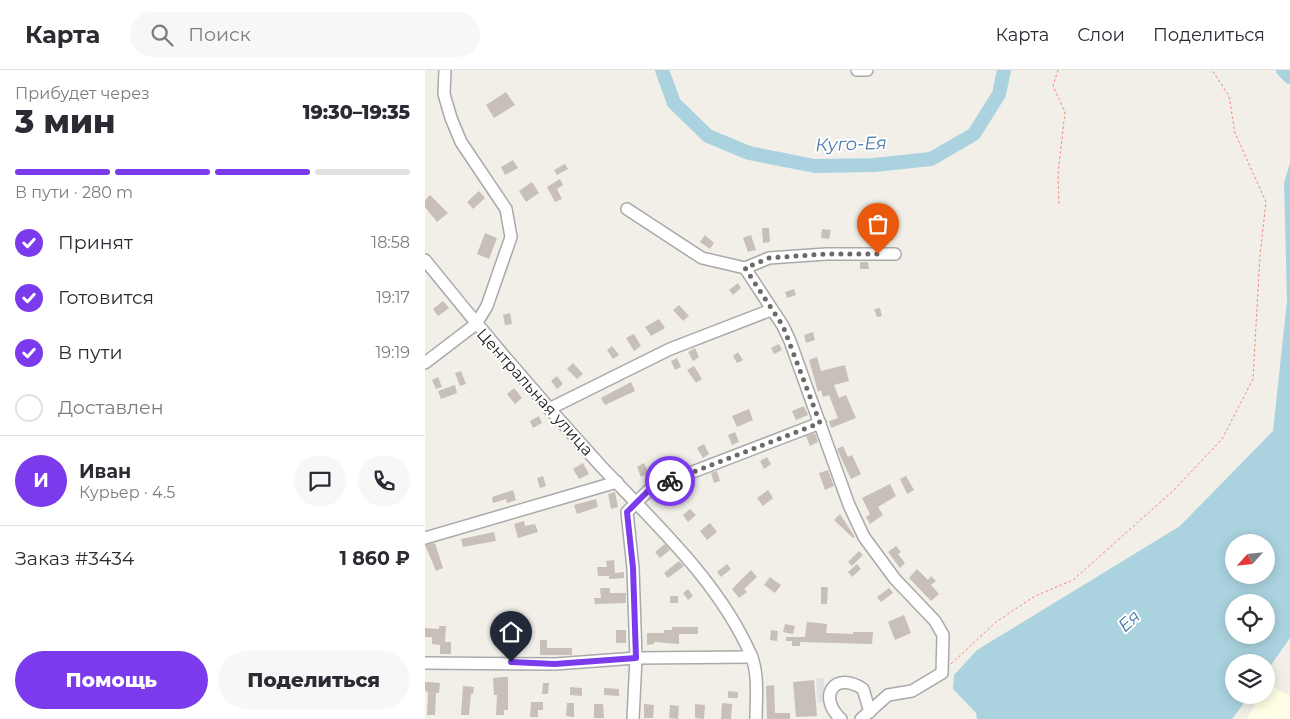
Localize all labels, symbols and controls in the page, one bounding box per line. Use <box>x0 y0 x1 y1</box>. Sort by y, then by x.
search box <box>130 12 480 57</box>
text: Карта <box>25 20 100 49</box>
icon: search <box>148 21 176 49</box>
text: Поиск <box>188 23 251 46</box>
text: Карта <box>995 24 1049 46</box>
text: Слои <box>1077 24 1125 46</box>
text: Поделиться <box>1153 24 1265 46</box>
text: Прибудет через <box>15 84 150 103</box>
text: 19:30–19:35 <box>303 101 410 124</box>
text: 3 мин <box>15 102 115 141</box>
water label: Куго-Ея <box>815 132 887 156</box>
text: В пути · 280 m <box>15 183 133 202</box>
pin <box>857 203 899 254</box>
icon: bag <box>864 210 892 238</box>
icon: check <box>15 229 43 257</box>
text: Принят <box>58 231 133 254</box>
text: 18:58 <box>371 233 410 252</box>
icon: check <box>15 284 43 312</box>
text: Готовится <box>58 286 154 309</box>
text: 19:17 <box>376 288 410 307</box>
street label: Центральная улица <box>473 324 597 460</box>
icon: check <box>15 339 43 367</box>
text: В пути <box>58 341 123 364</box>
text: 19:19 <box>376 343 410 362</box>
text: Доставлен <box>58 396 164 419</box>
button: chat <box>294 455 346 507</box>
button: phone <box>358 455 410 507</box>
courier <box>645 456 695 506</box>
text: Иван <box>79 460 131 483</box>
icon: bike <box>656 467 684 495</box>
text: И <box>33 469 49 492</box>
text: Курьер · 4.5 <box>79 483 175 502</box>
north arrow <box>1225 534 1275 584</box>
map controls <box>1225 534 1275 704</box>
text: Заказ #3434 <box>15 547 134 570</box>
text: 1 860 ₽ <box>340 547 410 570</box>
button: locate <box>1225 594 1275 644</box>
water label: Ея <box>1113 605 1145 637</box>
pin <box>490 611 532 662</box>
icon: home <box>497 618 525 646</box>
button: Помощь <box>15 651 208 709</box>
button: Поделиться <box>218 651 410 709</box>
button: layers <box>1225 654 1275 704</box>

